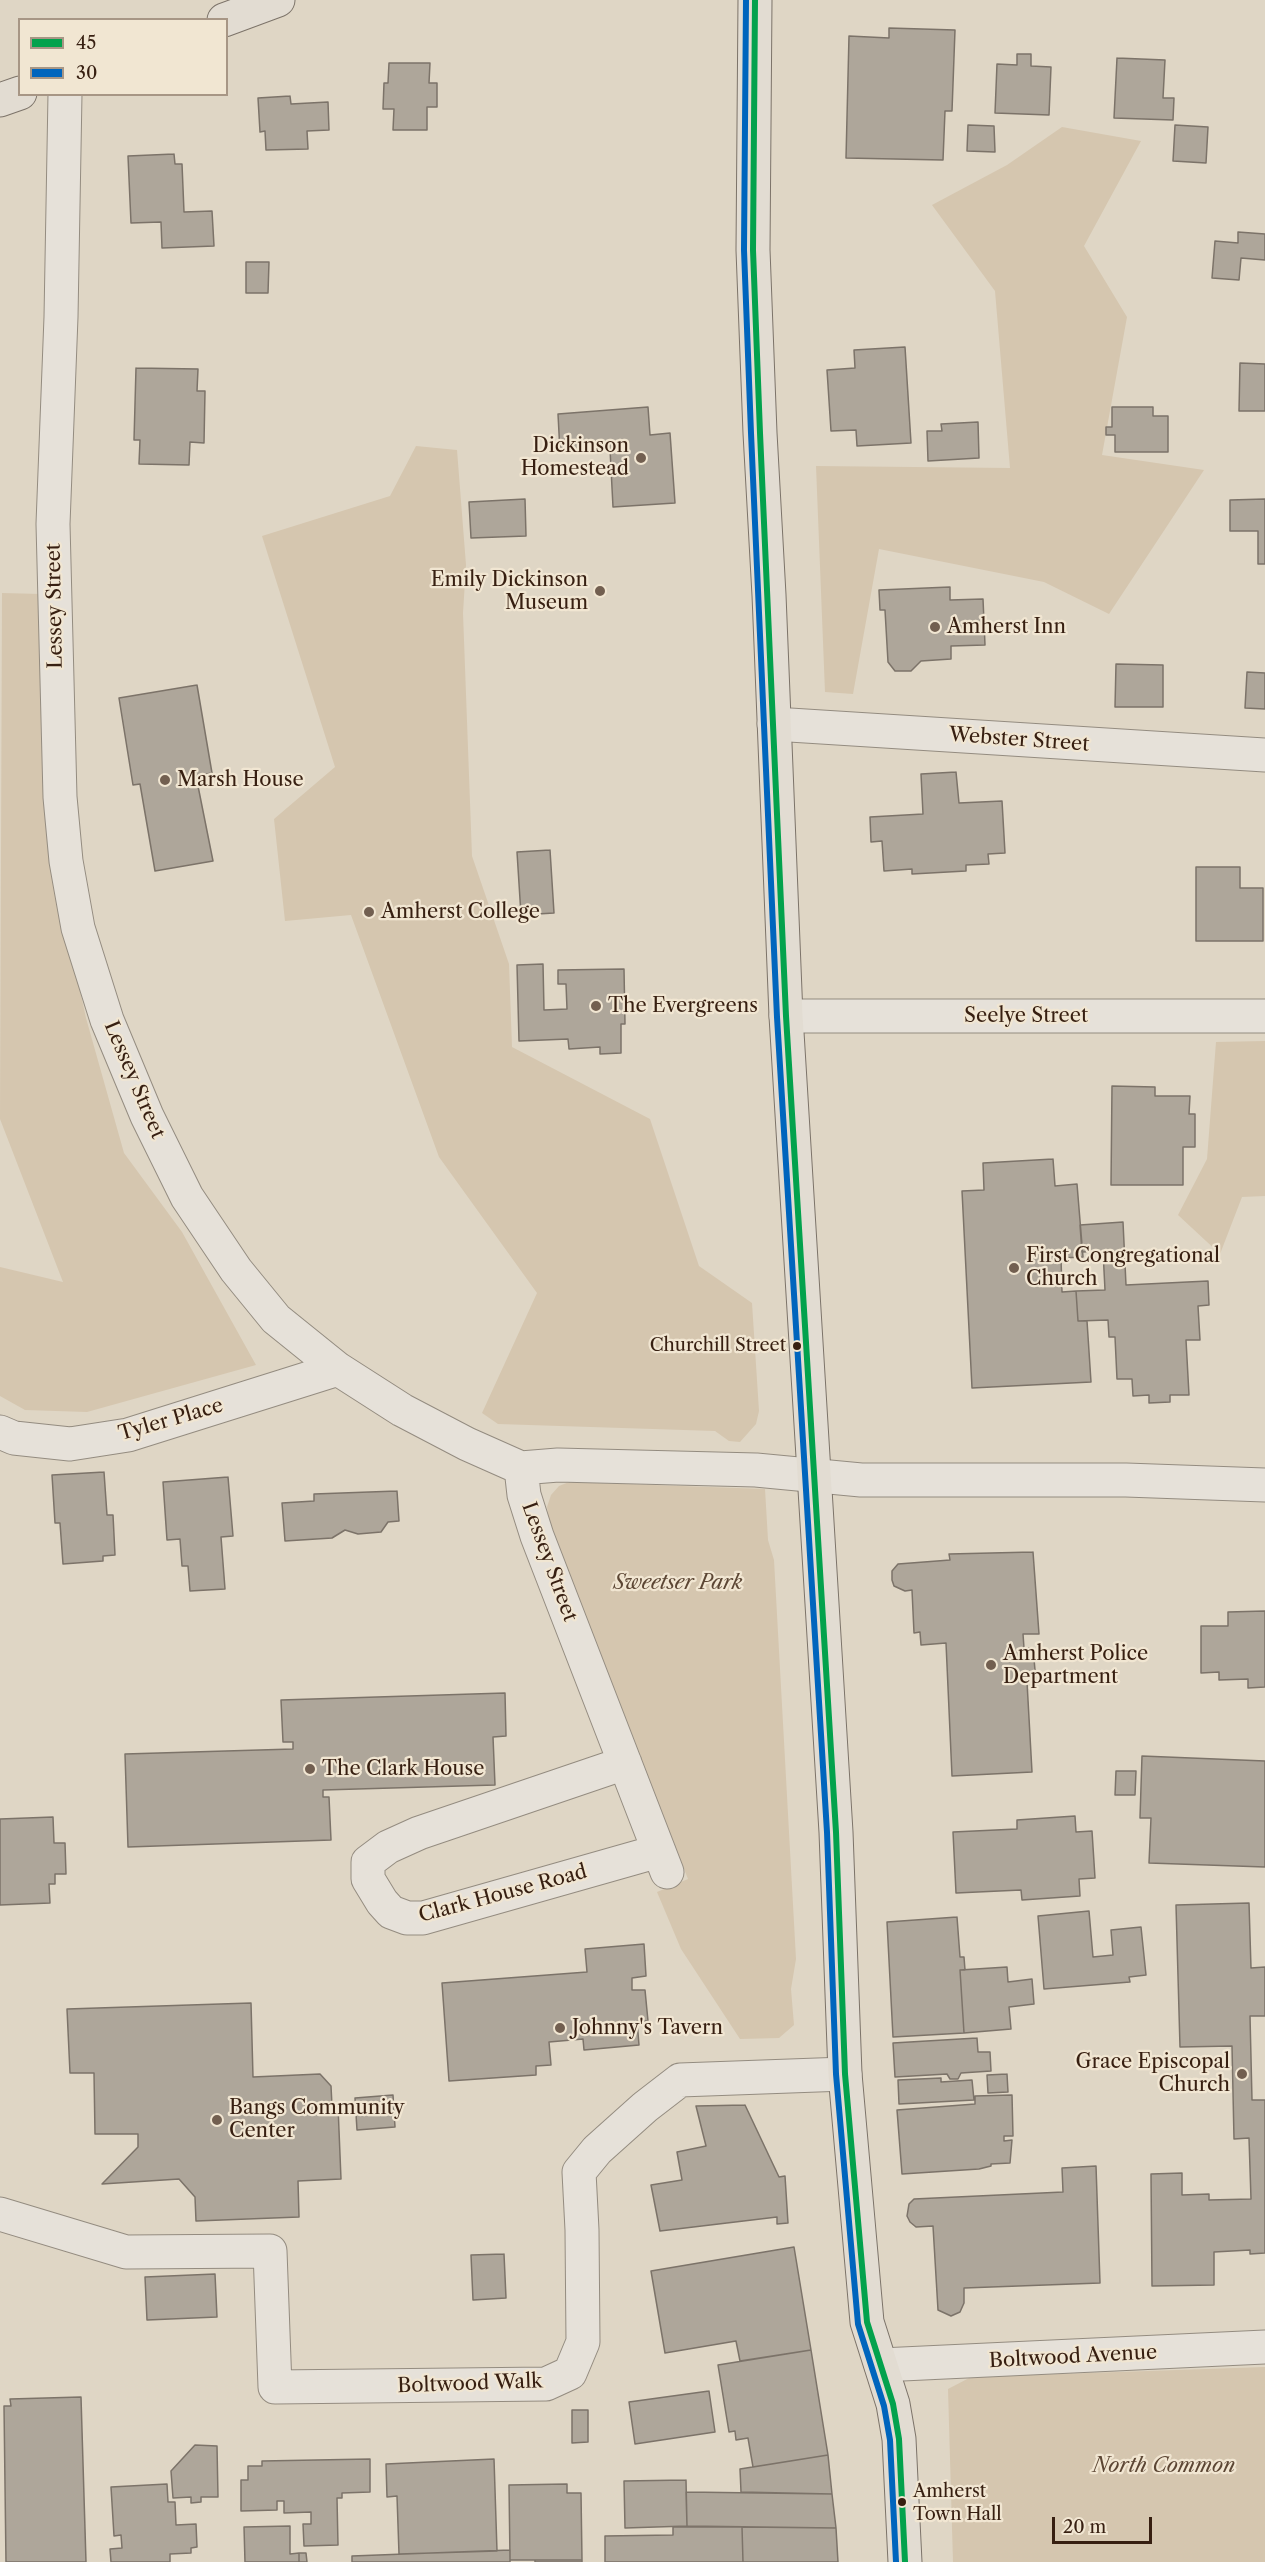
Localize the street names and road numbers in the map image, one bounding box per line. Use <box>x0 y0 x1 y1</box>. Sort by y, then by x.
street label: Lessey Street <box>42 543 68 669</box>
street label: Webster Street <box>948 723 1090 757</box>
street label: Seelye Street <box>964 1004 1088 1028</box>
street label: Lessey Street <box>98 1017 170 1143</box>
street label: Tyler Place <box>116 1394 226 1446</box>
street label: Lessey Street <box>516 1499 582 1625</box>
street label: Clark House Road <box>416 1860 590 1928</box>
street label: Boltwood Avenue <box>988 2341 1158 2373</box>
street label: Boltwood Walk <box>397 2369 543 2399</box>

